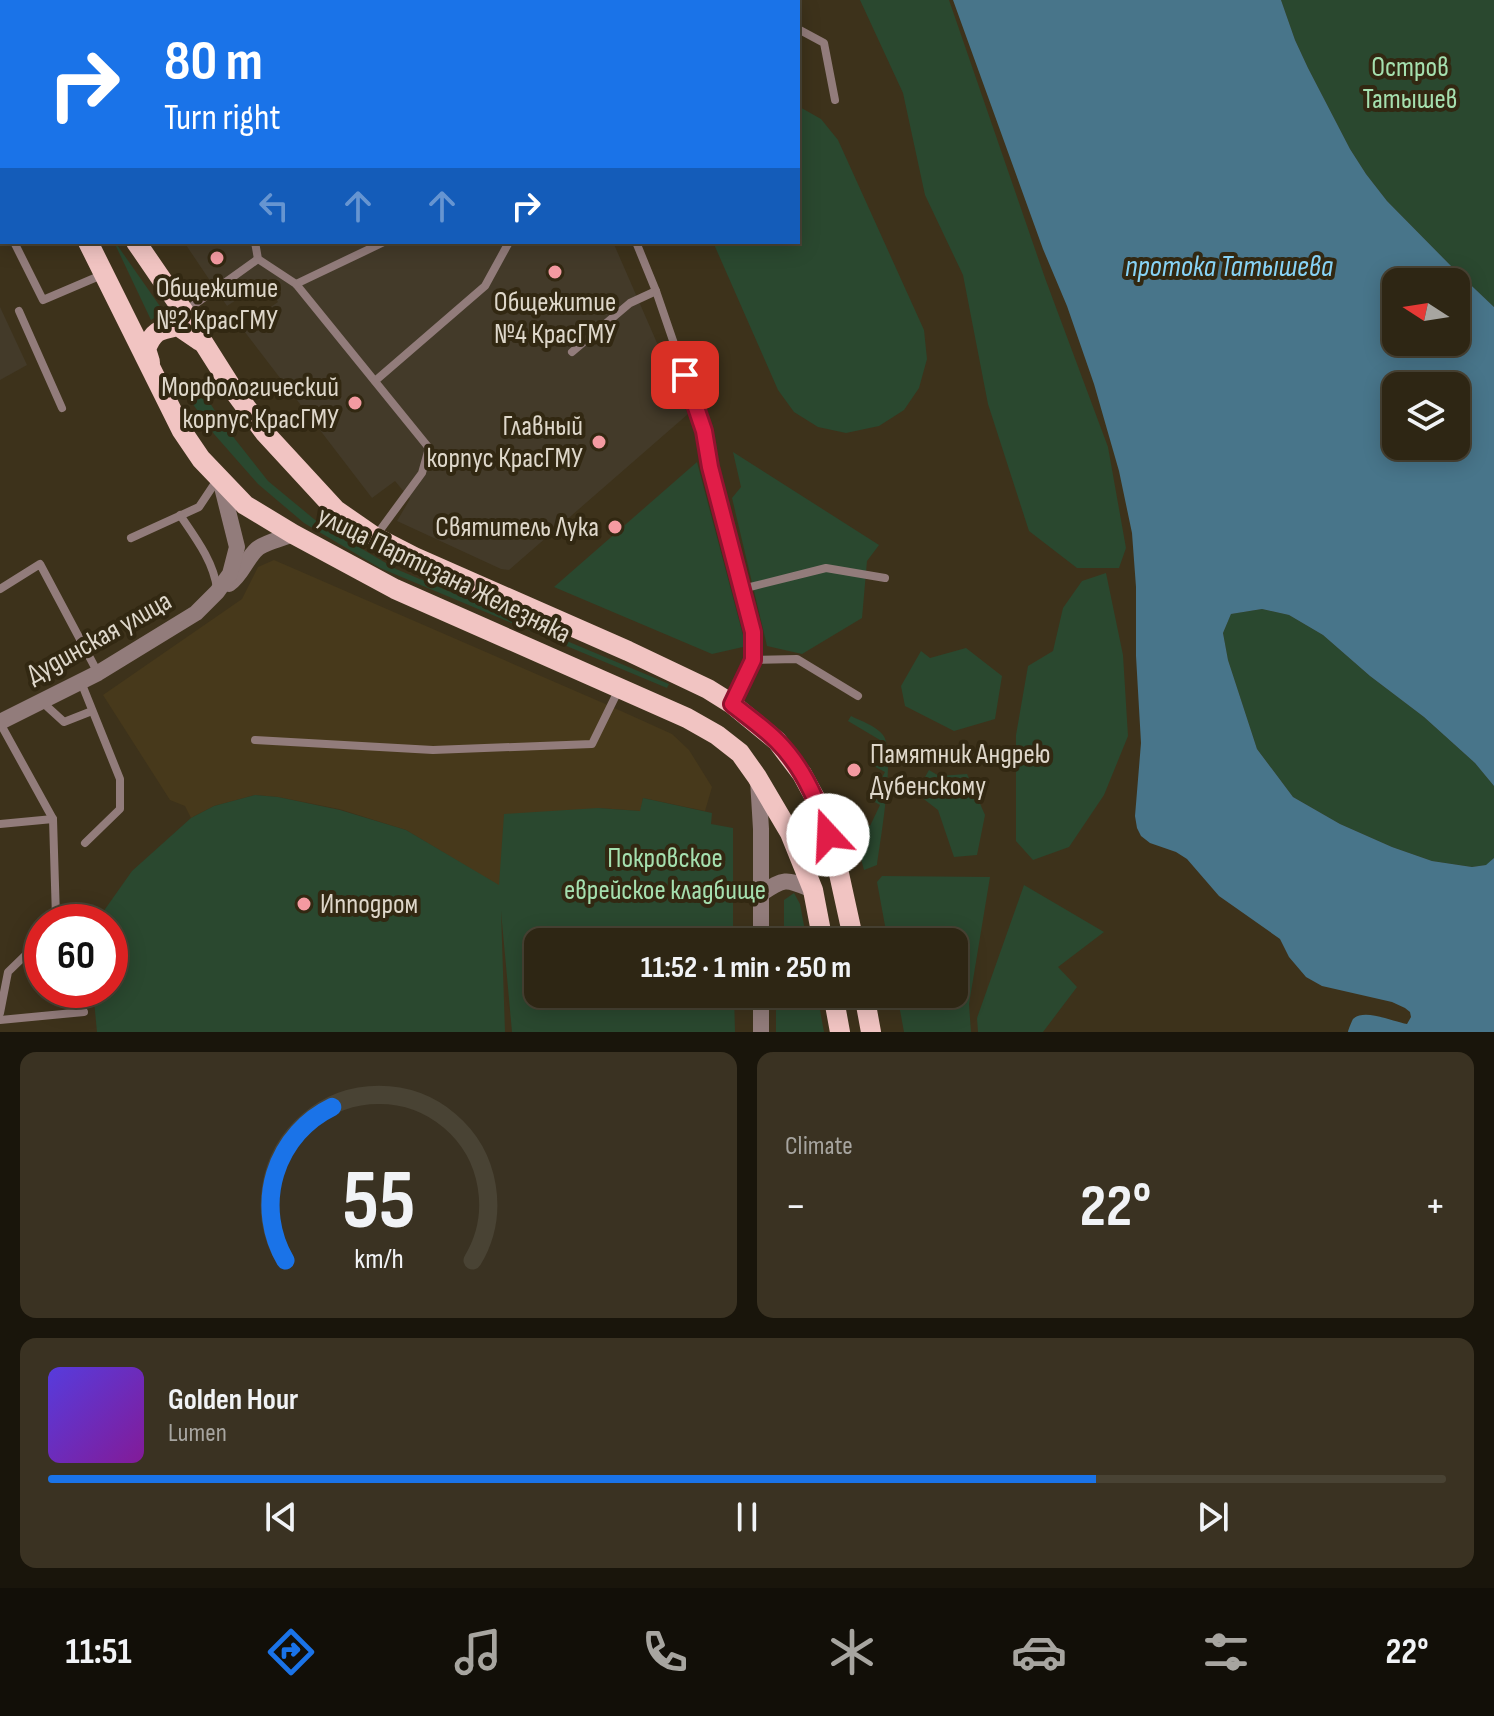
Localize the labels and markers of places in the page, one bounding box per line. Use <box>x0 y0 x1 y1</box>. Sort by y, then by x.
marker: Общежитие №2 КрасГМУ <box>208 249 226 267</box>
marker: Общежитие №4 КрасГМУ <box>546 263 564 281</box>
place label: Общежитие №2 КрасГМУ <box>156 272 278 337</box>
place label: Общежитие №4 КрасГМУ <box>494 286 616 351</box>
pin <box>651 341 719 409</box>
place label: Морфологический корпус КрасГМУ <box>161 371 339 436</box>
marker: Морфологический корпус КрасГМУ <box>346 394 364 412</box>
place label: Главный корпус КрасГМУ <box>427 410 583 475</box>
marker: Главный корпус КрасГМУ <box>590 433 608 451</box>
place label: Святитель Лука <box>435 511 599 544</box>
marker: Святитель Лука <box>606 518 624 536</box>
place label: Памятник Андрею Дубенскому <box>870 738 1050 803</box>
marker: Памятник Андрею Дубенскому <box>845 761 863 779</box>
place label: Ипподром <box>320 888 418 921</box>
marker: Ипподром <box>295 895 313 913</box>

